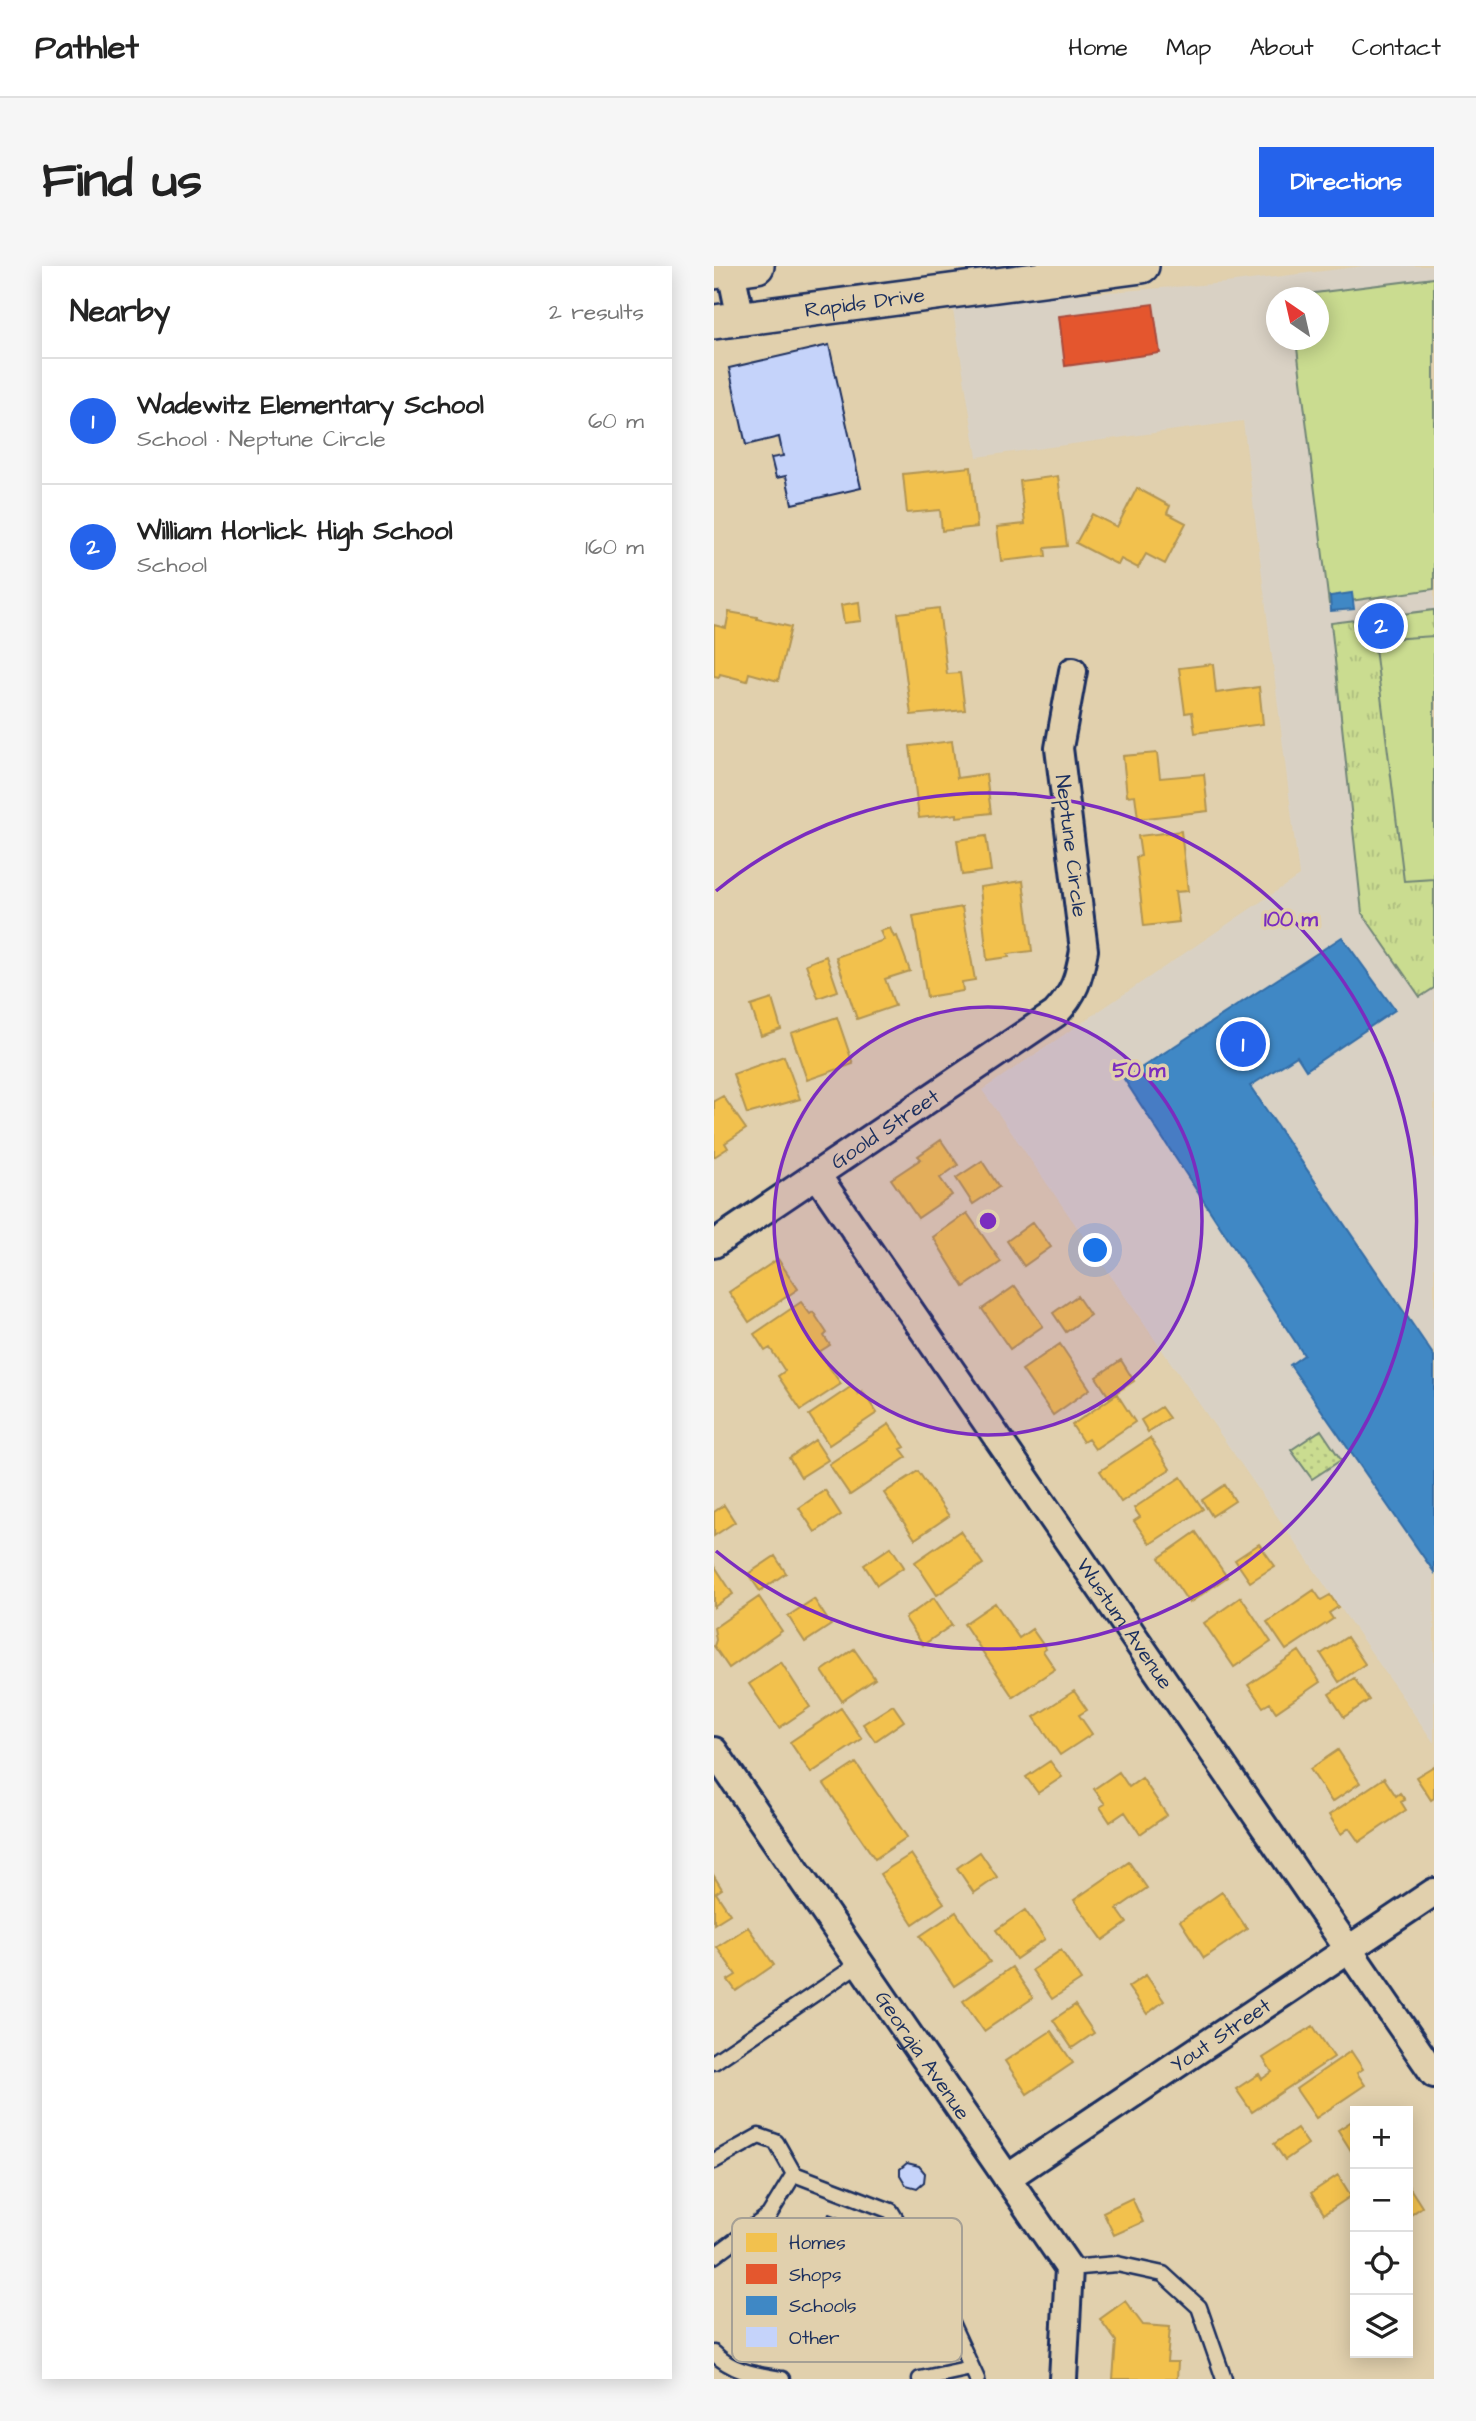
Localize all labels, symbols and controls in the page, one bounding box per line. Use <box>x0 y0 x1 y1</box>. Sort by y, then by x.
text: Pathlet <box>35 25 139 71</box>
text: Home <box>1068 31 1128 65</box>
text: Map <box>1166 31 1211 65</box>
text: About <box>1249 31 1314 65</box>
text: Contact <box>1352 31 1441 65</box>
button: Directions <box>1259 147 1434 217</box>
text: Find us <box>42 148 202 216</box>
street label: Rapids Drive <box>803 280 927 325</box>
north arrow <box>1266 287 1329 350</box>
text: Nearby <box>70 291 170 333</box>
text: 2 results <box>549 296 644 328</box>
text: Wadewitz Elementary School <box>137 387 484 423</box>
text: 1 <box>92 405 94 437</box>
text: 60 m <box>588 405 644 437</box>
text: School · Neptune Circle <box>137 423 386 455</box>
text: William Horlick High School <box>137 513 453 549</box>
text: 2 <box>86 531 100 563</box>
text: 160 m <box>585 531 644 563</box>
text: School <box>137 549 207 581</box>
pin: 2 <box>1358 600 1404 652</box>
street label: Neptune Circle <box>1047 773 1094 919</box>
text: 100 m <box>1264 905 1319 934</box>
pin: 1 <box>1220 1018 1266 1070</box>
text: 50 m <box>1113 1056 1166 1085</box>
street label: Goold Street <box>825 1081 945 1176</box>
centre of rings <box>976 1209 1000 1233</box>
your location <box>1078 1233 1112 1267</box>
street label: Wustum Avenue <box>1070 1552 1180 1695</box>
street label: Georgia Avenue <box>868 1985 977 2126</box>
street label: Yout Street <box>1164 1991 1277 2079</box>
map controls <box>1350 2106 1413 2358</box>
button: + <box>1350 2106 1413 2169</box>
button: − <box>1350 2169 1413 2232</box>
legend <box>732 2218 962 2362</box>
text: Homes <box>789 2230 846 2257</box>
button: locate <box>1350 2232 1413 2295</box>
text: Shops <box>789 2262 841 2289</box>
text: Schools <box>789 2293 857 2320</box>
button: layers <box>1350 2295 1413 2358</box>
text: Other <box>789 2325 840 2352</box>

